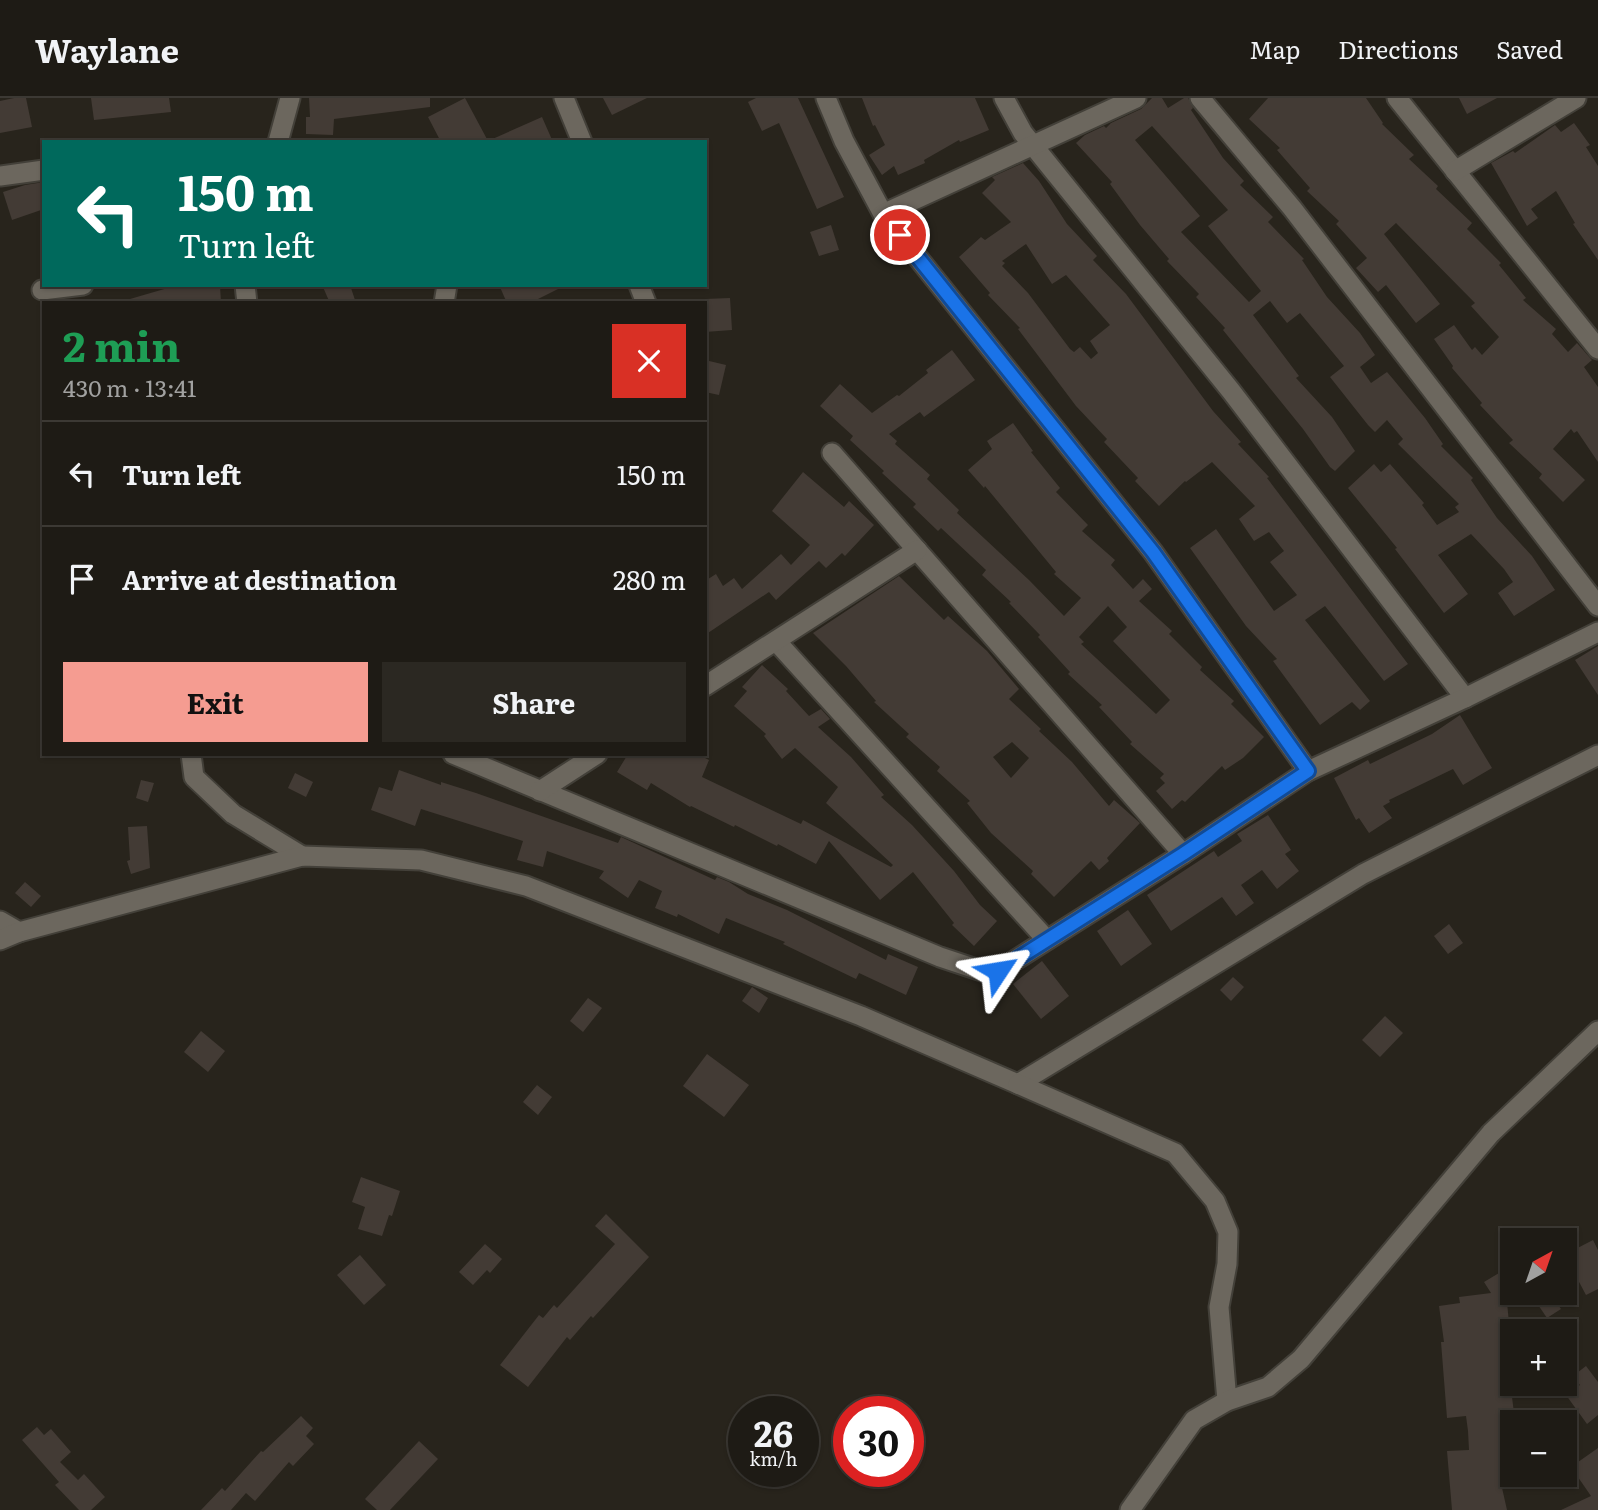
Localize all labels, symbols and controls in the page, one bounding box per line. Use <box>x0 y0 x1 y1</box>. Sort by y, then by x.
text: Waylane <box>35 24 179 73</box>
text: Map <box>1249 31 1300 66</box>
text: Directions <box>1338 31 1458 66</box>
text: Saved <box>1496 31 1563 66</box>
text: 150 m <box>178 153 314 226</box>
icon: left <box>63 168 154 259</box>
pin <box>870 205 930 265</box>
icon: arrive <box>881 216 919 254</box>
text: Turn left <box>178 220 315 268</box>
text: 2 min <box>63 313 180 375</box>
button: close <box>612 324 686 398</box>
text: 430 m · 13:41 <box>63 370 196 404</box>
text: Turn left <box>122 454 241 493</box>
text: 150 m <box>617 454 686 493</box>
icon: left <box>63 455 101 493</box>
text: Arrive at destination <box>122 559 397 598</box>
text: 280 m <box>613 559 686 598</box>
icon: arrive <box>63 560 101 598</box>
button: Exit <box>63 662 368 742</box>
button: Share <box>382 662 686 742</box>
position arrow <box>961 934 1035 1008</box>
north arrow <box>1500 1228 1577 1306</box>
map controls <box>1500 1228 1577 1487</box>
button: + <box>1500 1319 1577 1396</box>
speed limit sign: 30 <box>833 1396 924 1487</box>
text: 26 <box>754 1406 793 1458</box>
button: − <box>1500 1410 1577 1487</box>
text: km/h <box>750 1445 797 1472</box>

